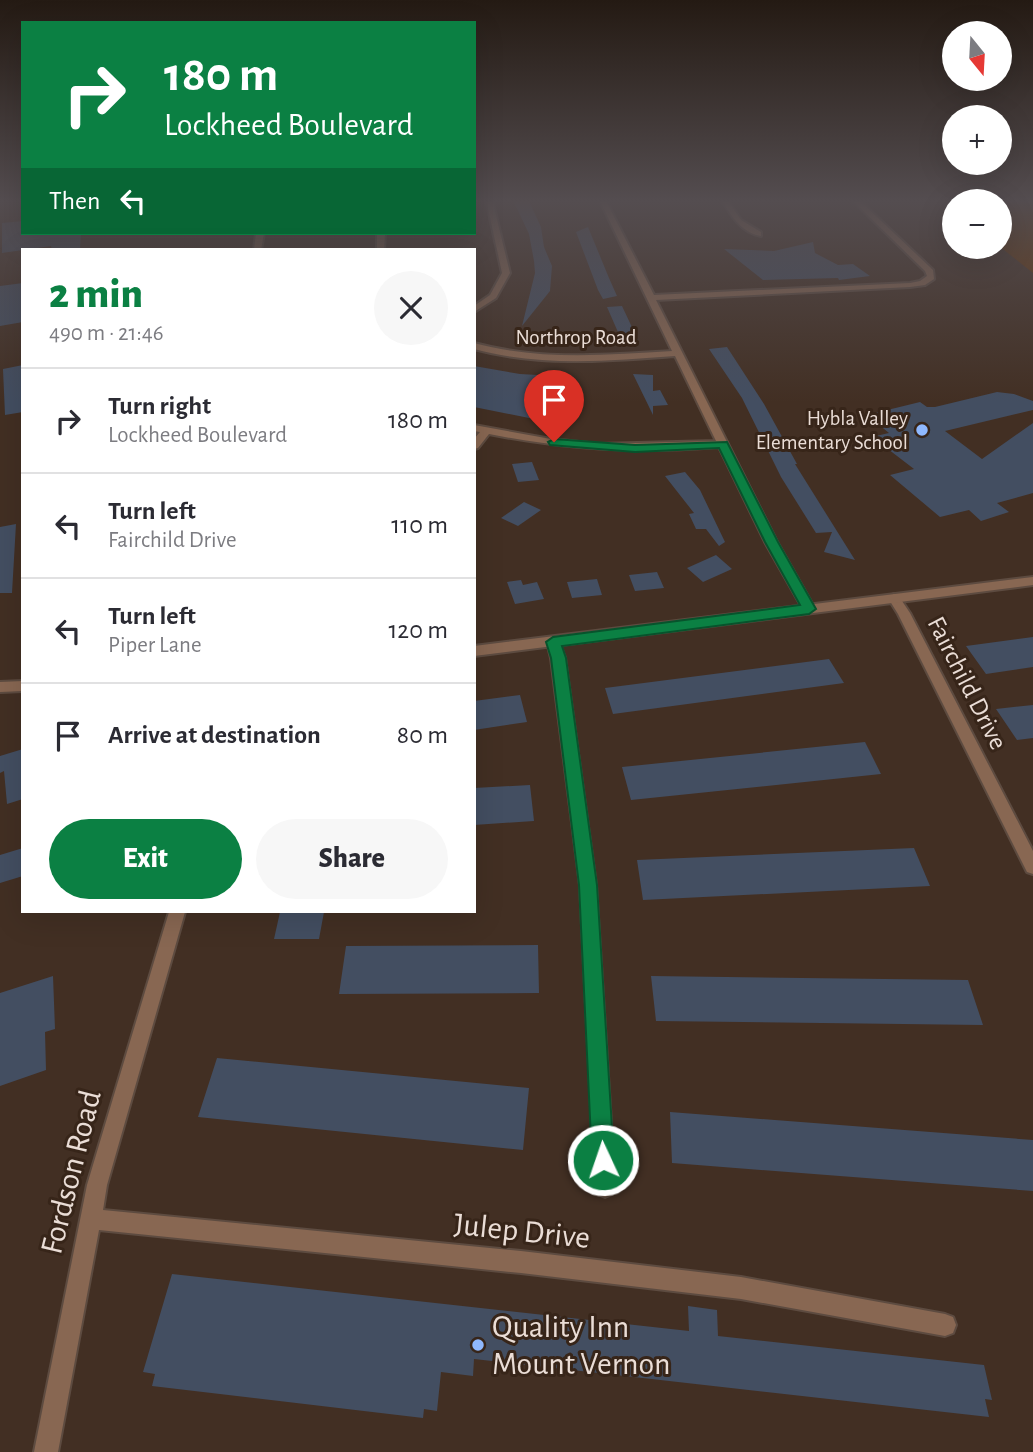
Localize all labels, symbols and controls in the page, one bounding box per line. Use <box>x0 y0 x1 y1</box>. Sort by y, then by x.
north arrow <box>942 21 1012 91</box>
map controls <box>942 21 1012 259</box>
icon: right <box>49 49 140 140</box>
text: 180 m <box>164 51 278 100</box>
button: + <box>942 105 1012 175</box>
text: Lockheed Boulevard <box>164 109 413 141</box>
icon: left <box>114 182 152 220</box>
text: Then <box>49 188 100 214</box>
button: − <box>942 189 1012 259</box>
button: close <box>374 271 448 345</box>
text: 2 min <box>49 273 143 315</box>
text: 490 m · 21:46 <box>49 322 164 345</box>
street label: Northrop Road <box>515 327 637 348</box>
pin <box>524 370 584 442</box>
icon: arrive <box>535 381 573 419</box>
text: Turn right <box>108 393 211 419</box>
icon: right <box>49 402 87 440</box>
text: 180 m <box>388 407 448 433</box>
place label: Hybla Valley Elementary School <box>756 408 908 453</box>
marker: Hybla Valley Elementary School <box>914 422 930 438</box>
text: Lockheed Boulevard <box>108 424 287 447</box>
text: Turn left <box>108 498 196 524</box>
icon: left <box>49 507 87 545</box>
text: 110 m <box>391 512 448 538</box>
text: Fairchild Drive <box>108 529 237 552</box>
text: Turn left <box>108 603 196 629</box>
icon: left <box>49 612 87 650</box>
street label: Fairchild Drive <box>922 612 1012 754</box>
text: 120 m <box>388 617 448 643</box>
text: Piper Lane <box>108 634 202 657</box>
icon: arrive <box>49 717 87 755</box>
text: Arrive at destination <box>108 722 321 748</box>
text: 80 m <box>397 722 448 748</box>
button: Exit <box>49 819 242 899</box>
button: Share <box>256 819 448 899</box>
street label: Fordson Road <box>35 1087 107 1257</box>
position arrow <box>566 1123 640 1197</box>
street label: Julep Drive <box>452 1208 592 1254</box>
place label: Quality Inn Mount Vernon <box>492 1311 670 1380</box>
marker: Quality Inn Mount Vernon <box>470 1337 486 1353</box>

